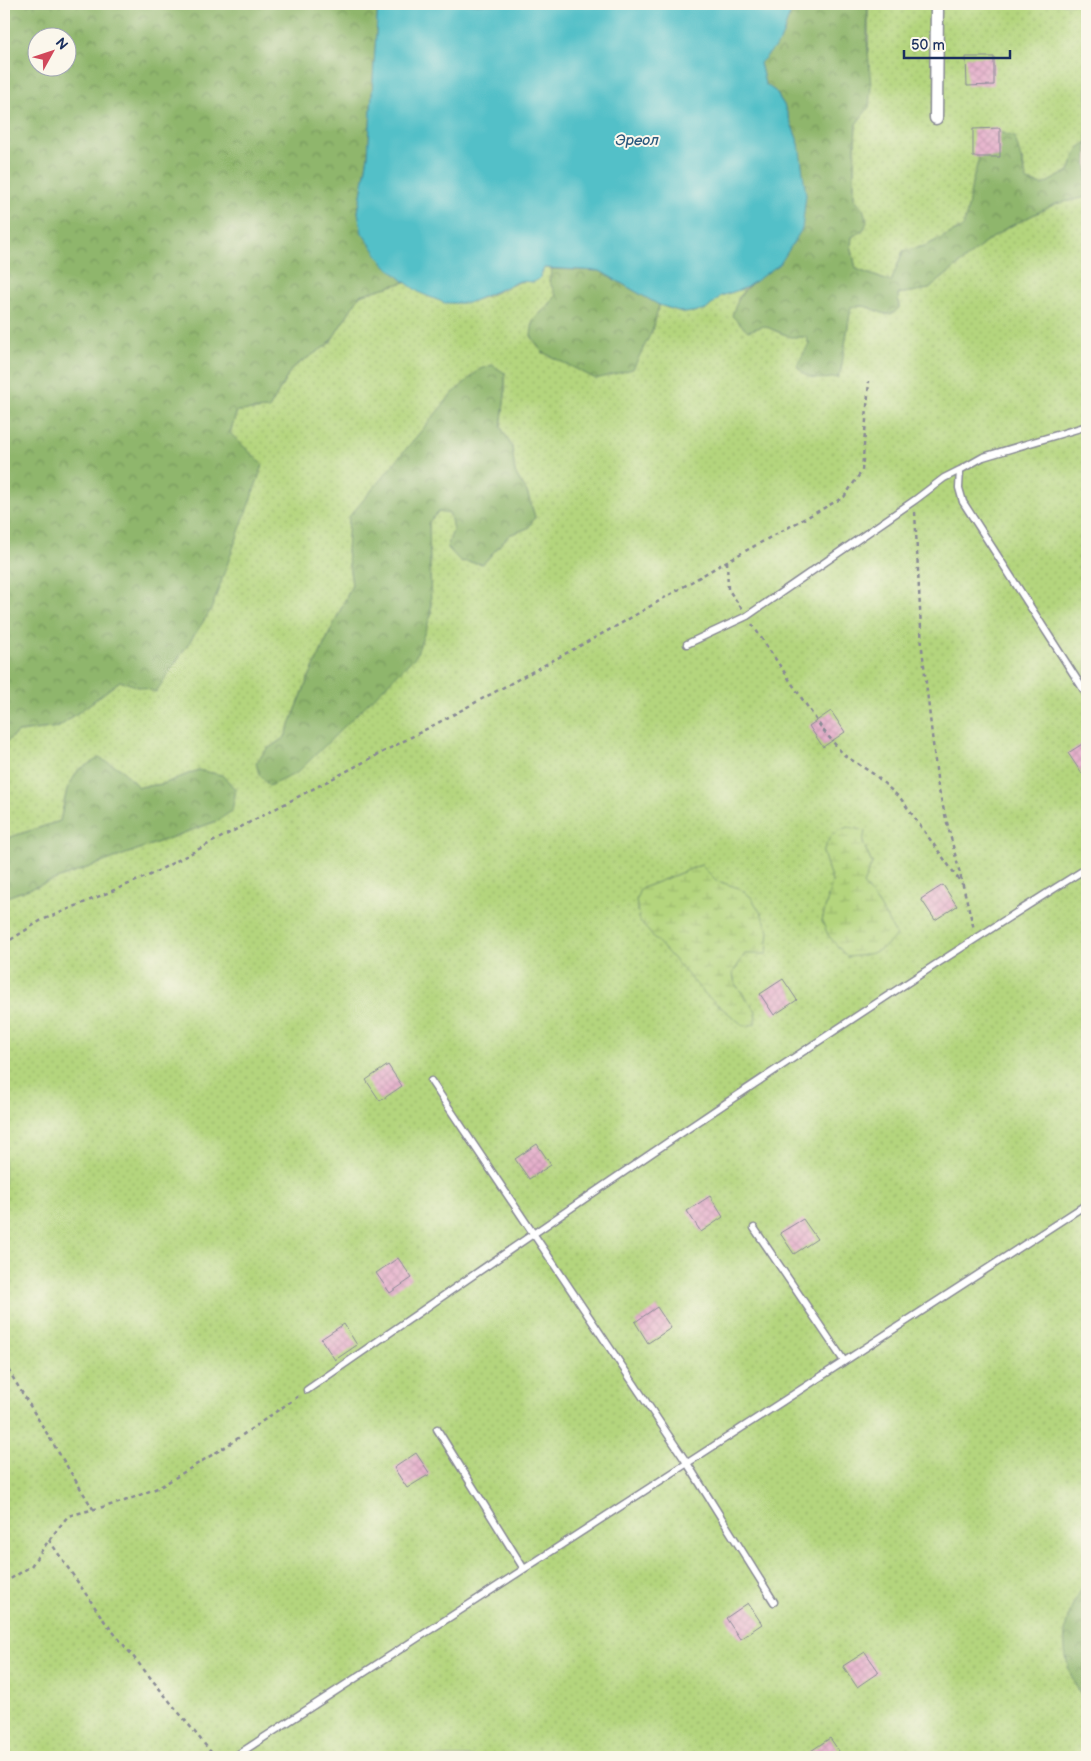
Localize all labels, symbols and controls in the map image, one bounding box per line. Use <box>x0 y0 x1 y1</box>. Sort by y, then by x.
north arrow <box>28 28 78 78</box>
scale bar <box>904 28 1010 60</box>
text: N <box>52 34 71 53</box>
text: 50 m <box>911 36 945 55</box>
water label: Эреол <box>615 131 659 150</box>

